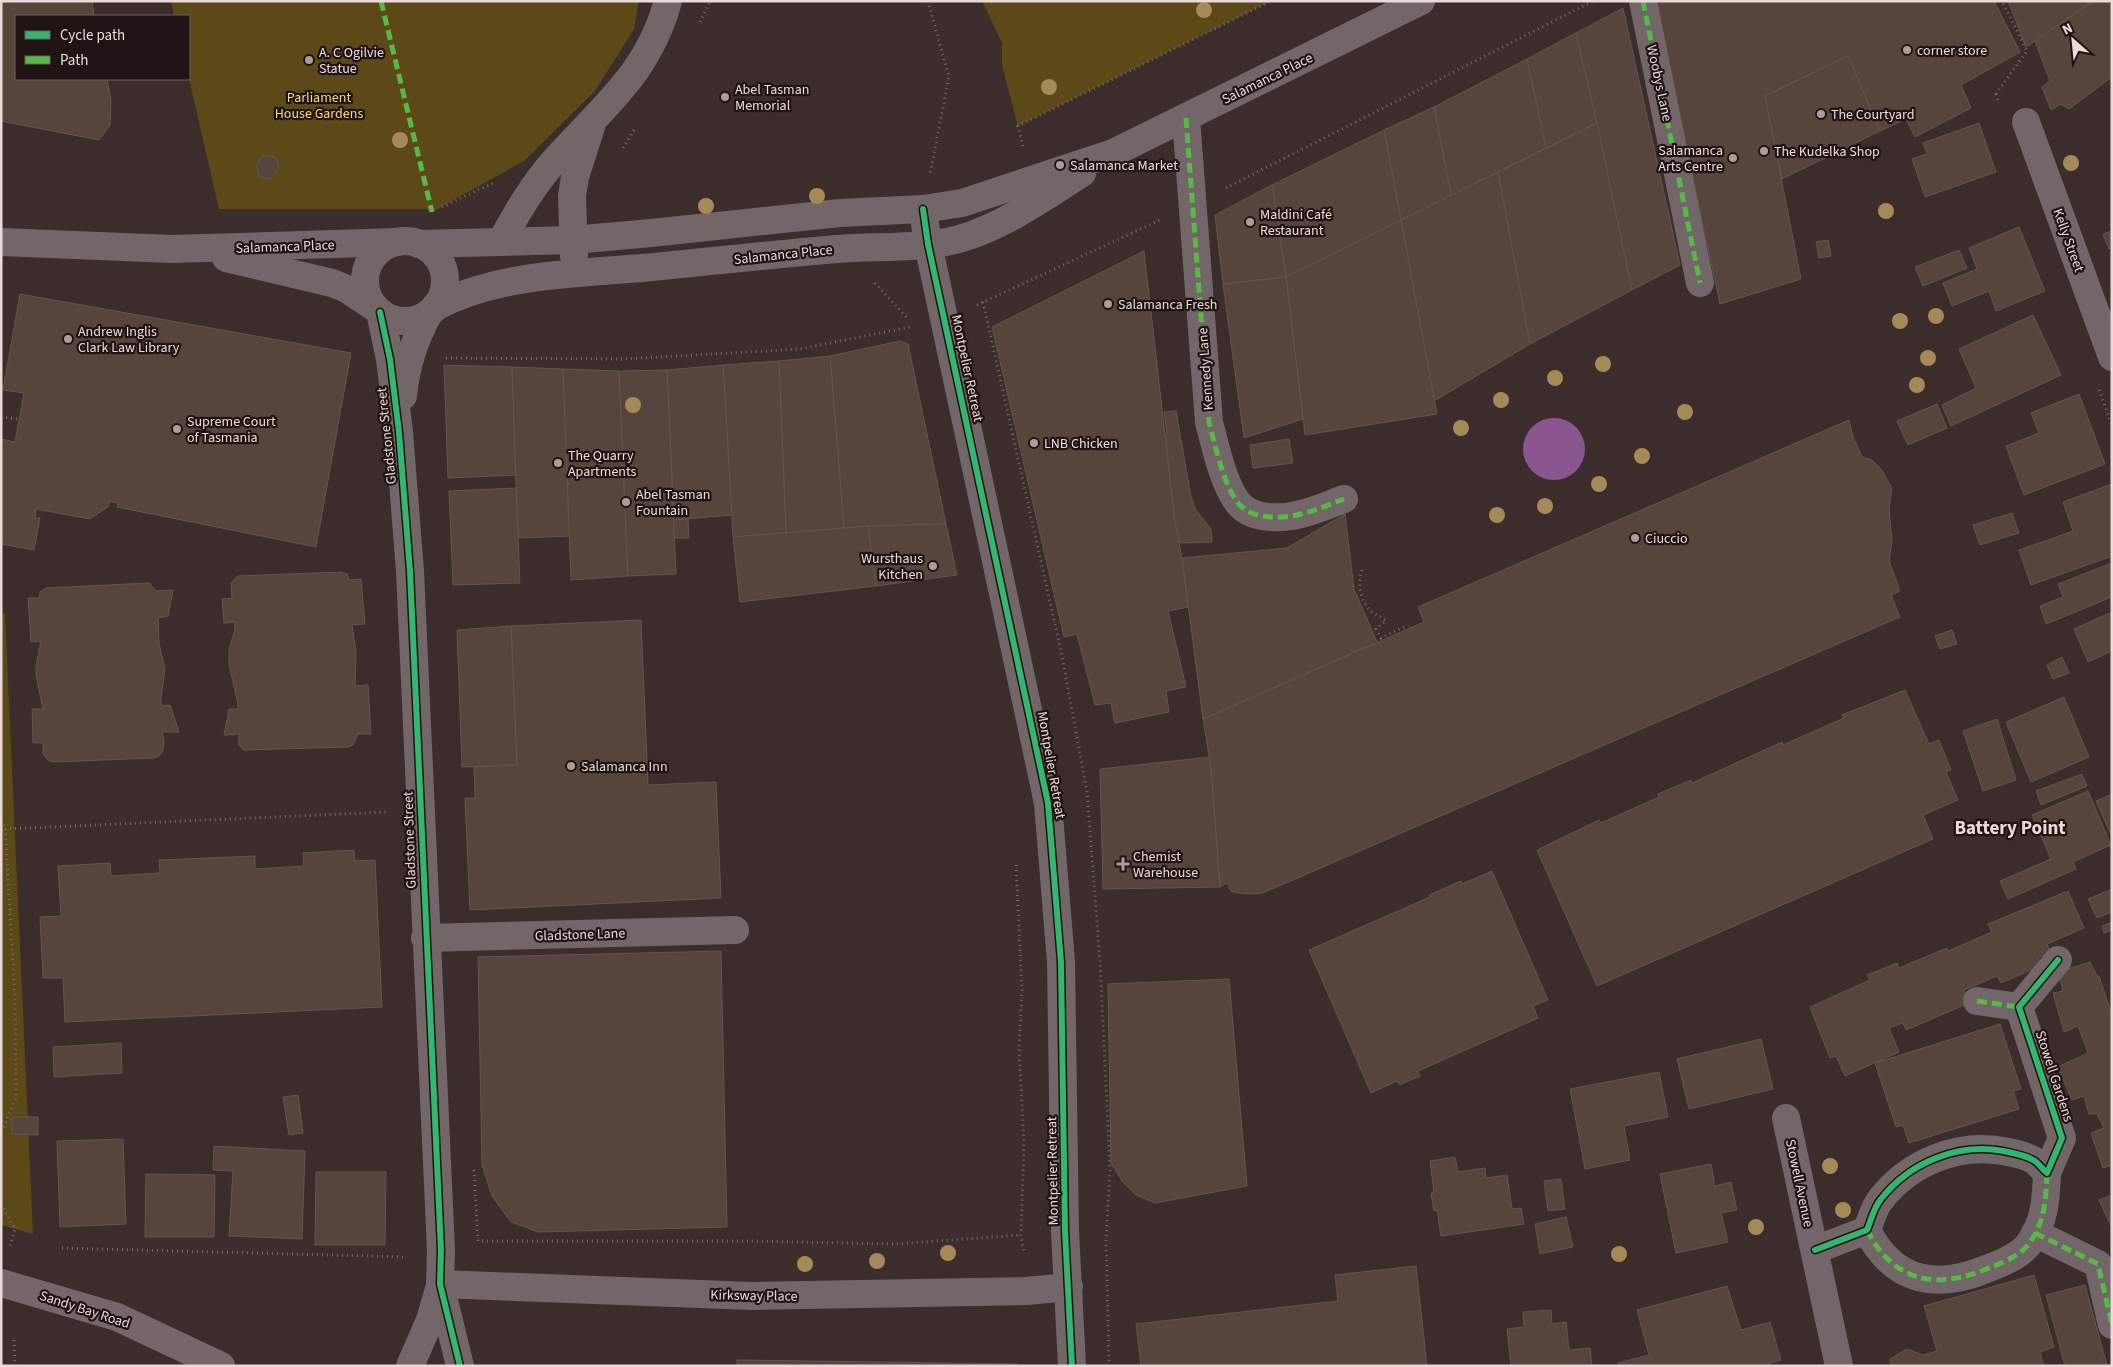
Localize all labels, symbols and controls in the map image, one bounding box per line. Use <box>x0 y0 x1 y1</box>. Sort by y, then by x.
legend <box>15 15 190 80</box>
north arrow <box>2048 15 2098 65</box>
text: N <box>2059 18 2076 40</box>
text: Cycle path <box>60 25 125 46</box>
place label: corner store <box>1917 41 1987 61</box>
place label: A. C Ogilvie Statue <box>319 43 384 79</box>
street label: Woobys Lane <box>1641 43 1677 123</box>
marker: corner store <box>1901 44 1913 56</box>
street label: Salamanca Place <box>1218 48 1316 110</box>
text: Path <box>60 50 88 71</box>
marker: A. C Ogilvie Statue <box>303 54 315 66</box>
place label: Abel Tasman Memorial <box>735 80 809 116</box>
park label: Parliament House Gardens <box>275 88 363 124</box>
marker: Abel Tasman Memorial <box>719 91 731 103</box>
place label: The Courtyard <box>1831 105 1914 125</box>
marker: The Courtyard <box>1815 108 1827 120</box>
place label: Salamanca Arts Centre <box>1658 141 1723 177</box>
place label: The Kudelka Shop <box>1774 142 1880 162</box>
marker: The Kudelka Shop <box>1758 145 1770 157</box>
marker: Salamanca Arts Centre <box>1727 152 1739 164</box>
place label: Salamanca Market <box>1070 156 1178 176</box>
marker: Salamanca Market <box>1054 159 1066 171</box>
place label: Maldini Café Restaurant <box>1260 205 1332 241</box>
street label: Kelly Street <box>2047 206 2089 275</box>
marker: Maldini Café Restaurant <box>1244 216 1256 228</box>
street label: Salamanca Place <box>235 235 335 259</box>
street label: Salamanca Place <box>733 240 834 270</box>
place label: Salamanca Fresh <box>1118 295 1217 315</box>
marker: Salamanca Fresh <box>1102 298 1114 310</box>
street label: Montpelier Retreat <box>946 313 988 424</box>
place label: Andrew Inglis Clark Law Library <box>78 322 180 358</box>
street label: Kennedy Lane <box>1193 327 1219 411</box>
marker: Andrew Inglis Clark Law Library <box>62 333 74 345</box>
street label: Gladstone Street <box>372 386 402 485</box>
place label: Supreme Court of Tasmania <box>187 412 276 448</box>
marker: Supreme Court of Tasmania <box>171 423 183 435</box>
place label: LNB Chicken <box>1044 434 1118 454</box>
marker: LNB Chicken <box>1028 437 1040 449</box>
place label: The Quarry Apartments <box>568 446 637 482</box>
marker: The Quarry Apartments <box>552 457 564 469</box>
place label: Abel Tasman Fountain <box>636 485 710 521</box>
marker: Abel Tasman Fountain <box>620 496 632 508</box>
place label: Ciuccio <box>1645 529 1688 549</box>
marker: Ciuccio <box>1629 532 1641 544</box>
place label: Wursthaus Kitchen <box>861 549 923 585</box>
marker: Wursthaus Kitchen <box>927 560 939 572</box>
street label: Montpelier Retreat <box>1032 710 1070 821</box>
place label: Salamanca Inn <box>581 757 668 777</box>
marker: Salamanca Inn <box>565 760 577 772</box>
street label: Gladstone Street <box>398 791 422 889</box>
district label: Battery Point <box>1954 815 2066 842</box>
place label: Chemist Warehouse <box>1133 847 1198 883</box>
marker: Chemist Warehouse <box>1117 858 1129 870</box>
street label: Gladstone Lane <box>534 923 626 947</box>
street label: Stowell Gardens <box>2030 1028 2078 1125</box>
street label: Montpelier Retreat <box>1042 1116 1064 1226</box>
street label: Stowell Avenue <box>1780 1137 1818 1229</box>
street label: Kirksway Place <box>710 1285 798 1307</box>
street label: Sandy Bay Road <box>37 1286 132 1334</box>

